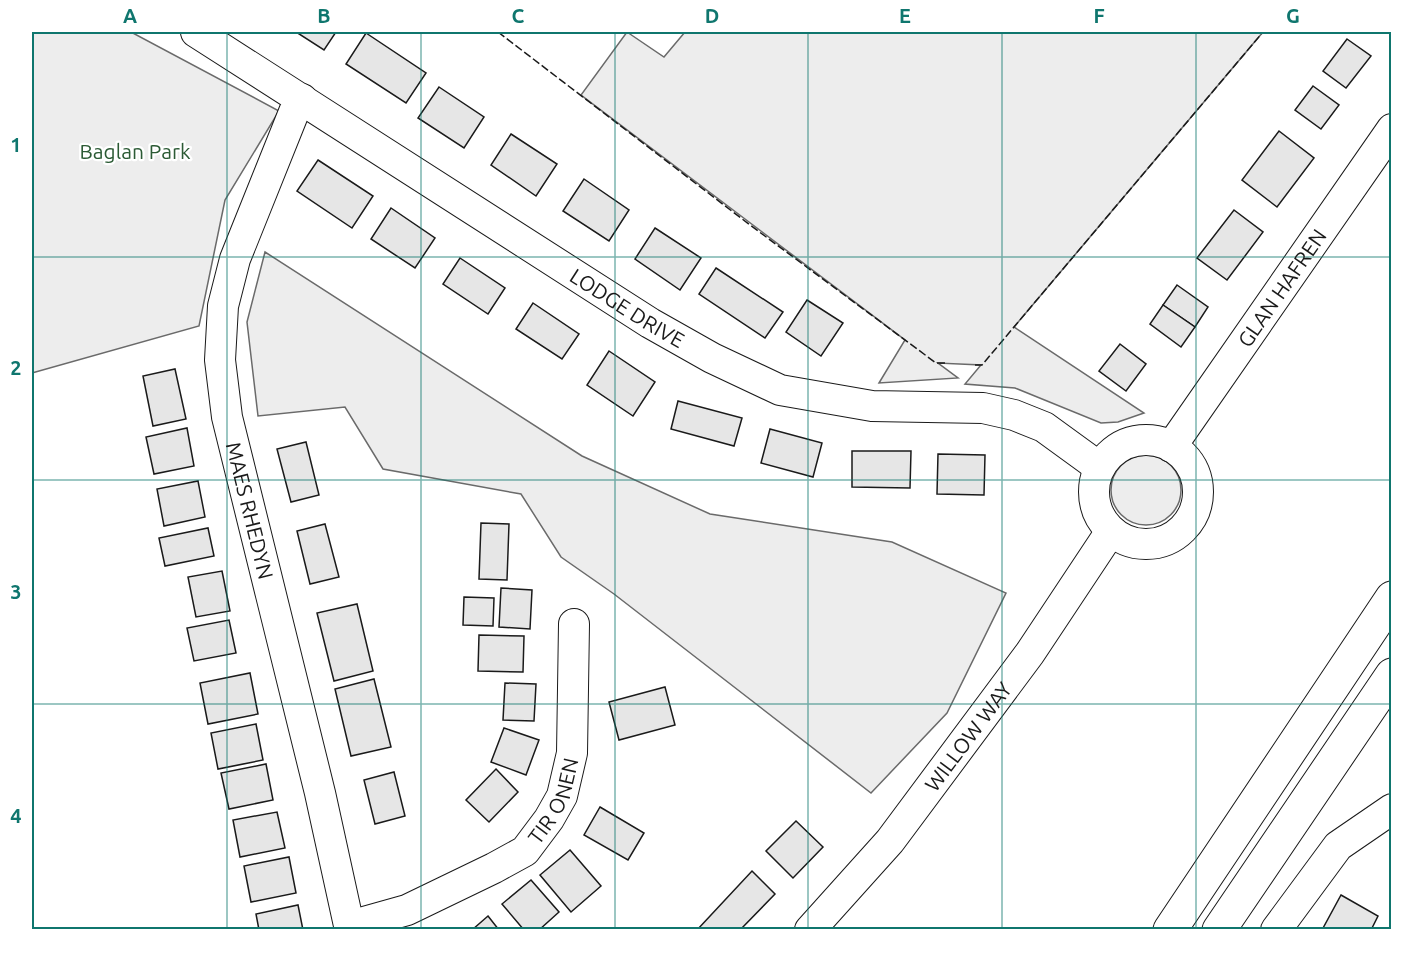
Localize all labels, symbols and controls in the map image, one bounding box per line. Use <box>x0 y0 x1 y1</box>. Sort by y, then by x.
text: A <box>123 4 137 27</box>
text: B <box>317 4 331 27</box>
text: C <box>512 4 525 27</box>
text: D <box>705 4 719 27</box>
text: E <box>899 4 911 27</box>
text: F <box>1093 4 1105 27</box>
text: G <box>1286 4 1300 27</box>
text: 1 <box>10 133 22 156</box>
park label: Baglan Park <box>79 139 191 163</box>
street label: GLAN HAFREN <box>1233 224 1331 351</box>
street label: LODGE DRIVE <box>566 263 689 352</box>
text: 2 <box>10 356 22 379</box>
street label: MAES RHEDYN <box>222 439 279 582</box>
text: 3 <box>10 580 22 603</box>
street label: WILLOW WAY <box>920 677 1016 796</box>
street label: TIR ONEN <box>523 755 583 848</box>
text: 4 <box>10 804 22 827</box>

